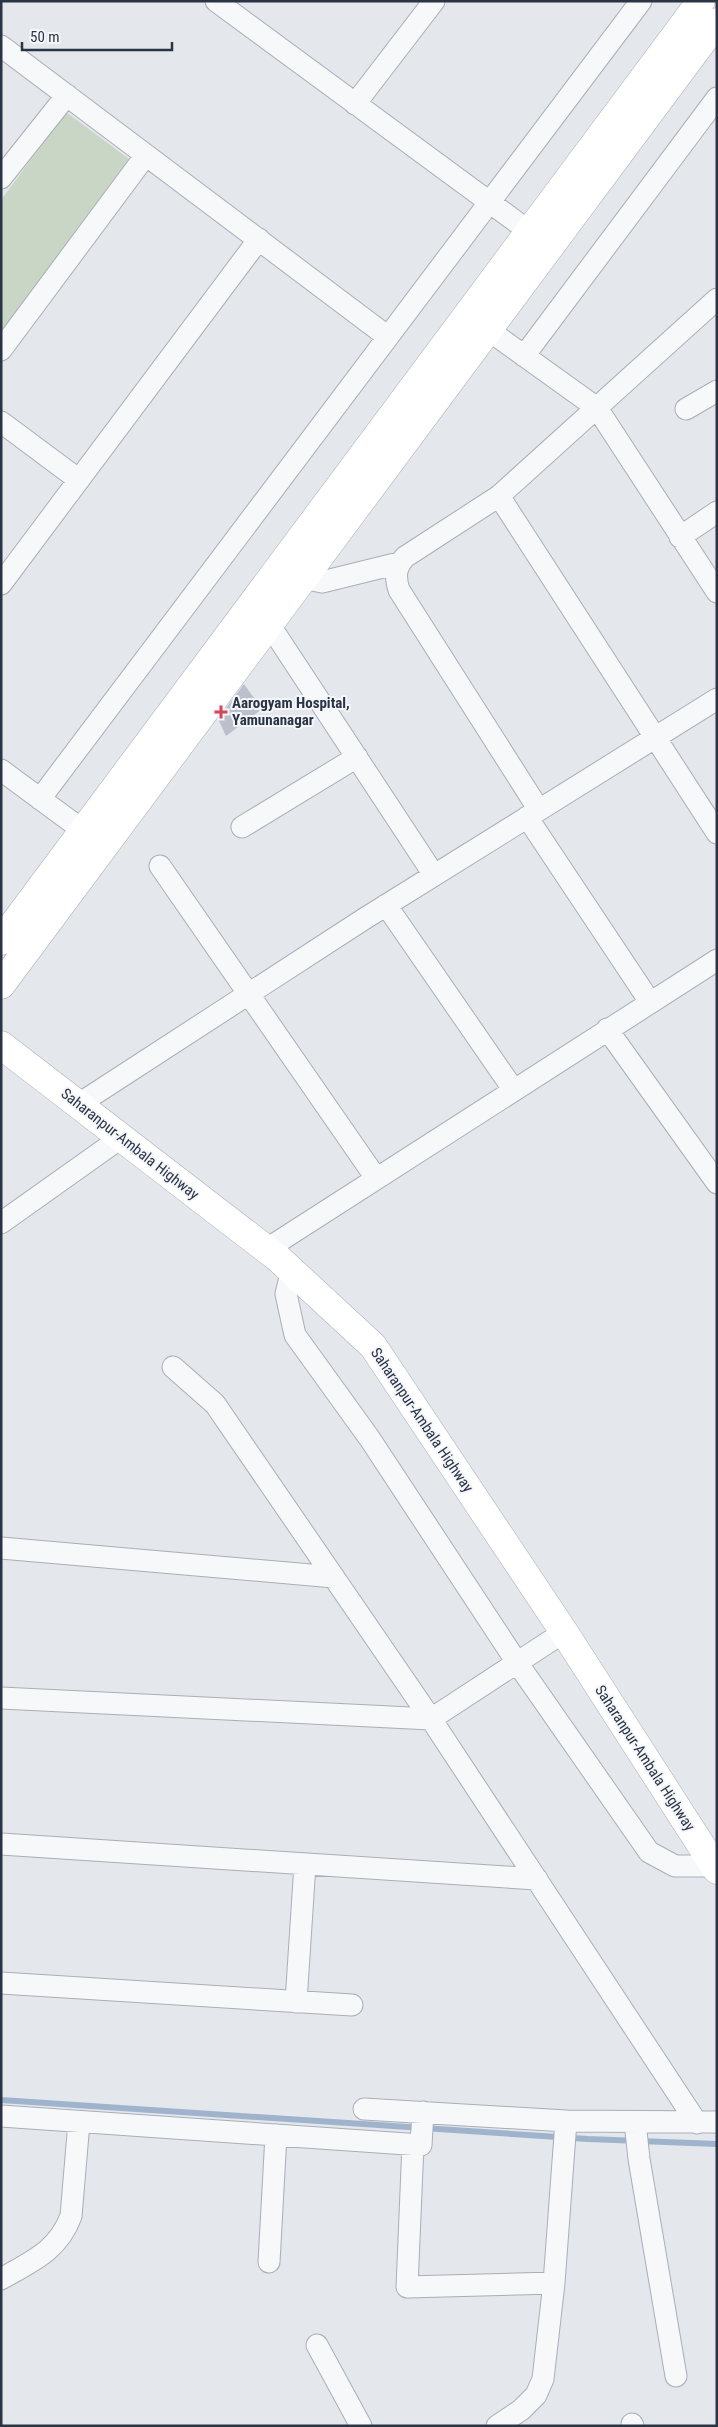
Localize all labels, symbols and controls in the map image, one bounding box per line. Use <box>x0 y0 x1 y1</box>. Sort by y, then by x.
scale bar <box>22 20 172 52</box>
text: 50 m <box>30 28 60 46</box>
place label: Aarogyam Hospital, Yamunanagar <box>232 694 350 729</box>
marker: Aarogyam Hospital, Yamunanagar <box>214 705 228 719</box>
street label: Saharanpur-Ambala Highway <box>57 1085 203 1203</box>
street label: Saharanpur-Ambala Highway <box>367 1344 477 1496</box>
street label: Saharanpur-Ambala Highway <box>591 1682 699 1834</box>

